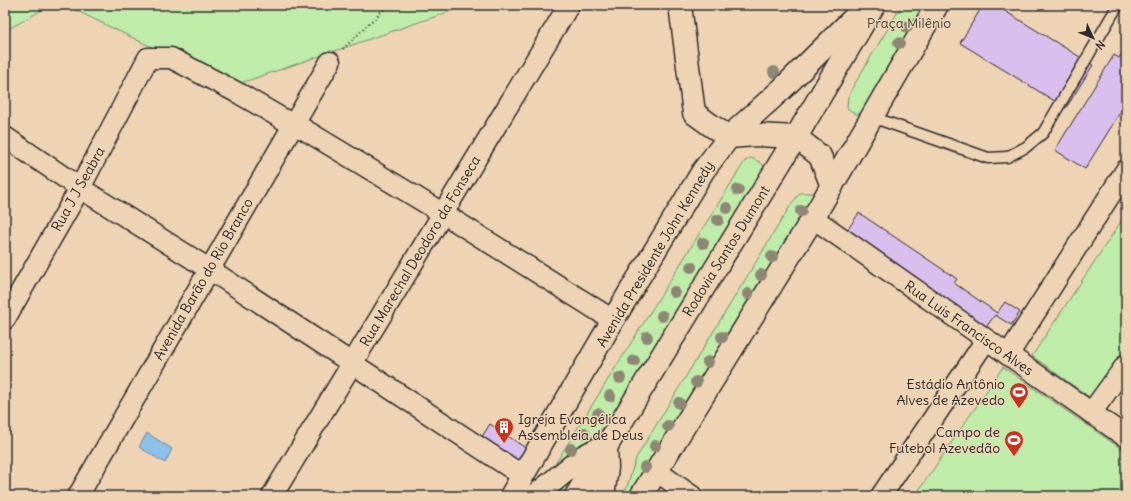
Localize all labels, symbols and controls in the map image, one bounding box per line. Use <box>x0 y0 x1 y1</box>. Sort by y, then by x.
park label: Praça Milênio <box>867 14 951 32</box>
north arrow <box>1073 18 1113 58</box>
text: N <box>1093 37 1108 53</box>
street label: Rua J J Seabra <box>47 143 109 235</box>
street label: Rua Marechal Deodoro da Fonseca <box>356 152 484 350</box>
street label: Avenida Presidente John Kennedy <box>592 158 718 350</box>
street label: Rodovia Santos Dumont <box>678 182 774 320</box>
street label: Avenida Barão do Rio Branco <box>149 195 257 363</box>
street label: Rua Luis Francisco Alves <box>901 277 1037 379</box>
place label: Estádio Antônio Alves de Azevedo <box>896 375 1005 409</box>
sports icon: Estádio Antônio Alves de Azevedo <box>1008 381 1030 409</box>
place label: Igreja Evangélica Assembleia de Deus <box>518 410 643 444</box>
building icon: Igreja Evangélica Assembleia de Deus <box>493 416 515 444</box>
place label: Campo de Futebol Azevedão <box>889 423 1000 457</box>
sports icon: Campo de Futebol Azevedão <box>1003 429 1025 457</box>

